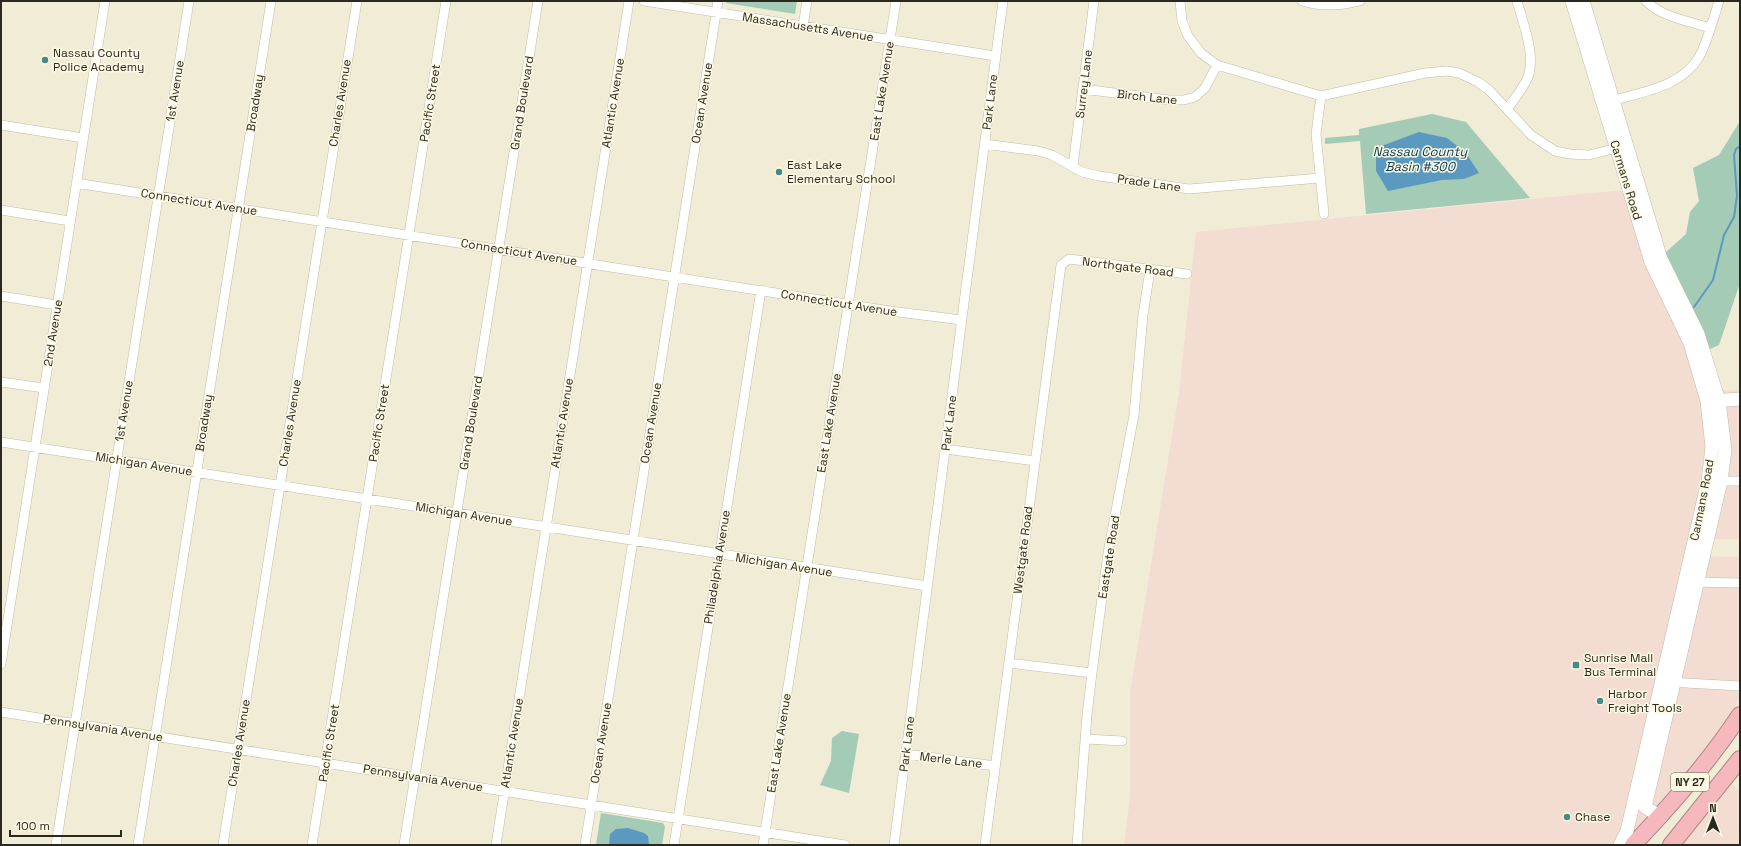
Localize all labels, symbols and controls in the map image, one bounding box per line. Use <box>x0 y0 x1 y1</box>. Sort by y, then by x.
street label: Massachusetts Avenue <box>741 9 875 45</box>
street label: East Lake Avenue <box>866 40 898 142</box>
place label: Nassau County Police Academy <box>53 45 144 75</box>
street label: Surrey Lane <box>1072 49 1096 119</box>
marker: Nassau County Police Academy <box>40 55 50 65</box>
street label: Grand Boulevard <box>507 55 537 151</box>
street label: Atlantic Avenue <box>598 57 628 149</box>
street label: Charles Avenue <box>325 58 355 148</box>
street label: 1st Avenue <box>162 59 188 123</box>
street label: Ocean Avenue <box>688 61 716 145</box>
street label: Pacific Street <box>416 63 444 143</box>
street label: Broadway <box>243 73 267 133</box>
street label: Park Lane <box>979 73 1001 131</box>
street label: Birch Lane <box>1116 86 1178 108</box>
street label: Carmans Road <box>1606 138 1646 222</box>
water label: Nassau County Basin #300 <box>1373 143 1468 175</box>
place label: East Lake Elementary School <box>787 157 895 187</box>
marker: East Lake Elementary School <box>774 167 784 177</box>
street label: Prade Lane <box>1116 171 1182 195</box>
street label: Connecticut Avenue <box>140 185 258 219</box>
street label: Connecticut Avenue <box>460 235 578 269</box>
street label: Northgate Road <box>1081 253 1175 281</box>
street label: Connecticut Avenue <box>780 286 898 320</box>
street label: 2nd Avenue <box>40 298 66 368</box>
street label: East Lake Avenue <box>813 372 845 474</box>
street label: Grand Boulevard <box>456 375 486 471</box>
street label: Atlantic Avenue <box>547 377 577 469</box>
street label: Charles Avenue <box>275 378 305 468</box>
street label: 1st Avenue <box>111 379 137 443</box>
street label: Ocean Avenue <box>637 381 665 465</box>
street label: Pacific Street <box>365 383 393 463</box>
street label: Broadway <box>192 393 216 453</box>
street label: Park Lane <box>938 394 960 452</box>
street label: Michigan Avenue <box>94 448 194 480</box>
street label: Carmans Road <box>1686 458 1718 542</box>
street label: Michigan Avenue <box>414 498 514 530</box>
street label: Westgate Road <box>1010 505 1036 595</box>
street label: Philadelphia Avenue <box>700 509 734 625</box>
street label: Eastgate Road <box>1095 514 1123 600</box>
street label: Michigan Avenue <box>734 549 834 581</box>
place label: Sunrise Mall Bus Terminal <box>1584 650 1656 680</box>
marker: Sunrise Mall Bus Terminal <box>1571 660 1581 670</box>
place label: Harbor Freight Tools <box>1608 686 1682 716</box>
street label: East Lake Avenue <box>763 692 795 794</box>
marker: Harbor Freight Tools <box>1595 696 1605 706</box>
street label: Atlantic Avenue <box>497 697 527 789</box>
street label: Charles Avenue <box>224 698 254 788</box>
street label: Ocean Avenue <box>587 701 615 785</box>
street label: Pacific Street <box>315 703 343 783</box>
street label: Pennsylvania Avenue <box>42 711 164 745</box>
street label: Park Lane <box>896 715 918 773</box>
street label: Merle Lane <box>919 748 983 772</box>
street label: Pennsylvania Avenue <box>362 761 484 795</box>
road number: NY 27 <box>1671 773 1709 791</box>
north arrow <box>1693 798 1733 838</box>
text: N <box>1709 801 1717 815</box>
place label: Chase <box>1575 809 1610 825</box>
scale bar <box>10 812 121 838</box>
marker: Chase <box>1562 812 1572 822</box>
text: 100 m <box>16 818 50 834</box>

